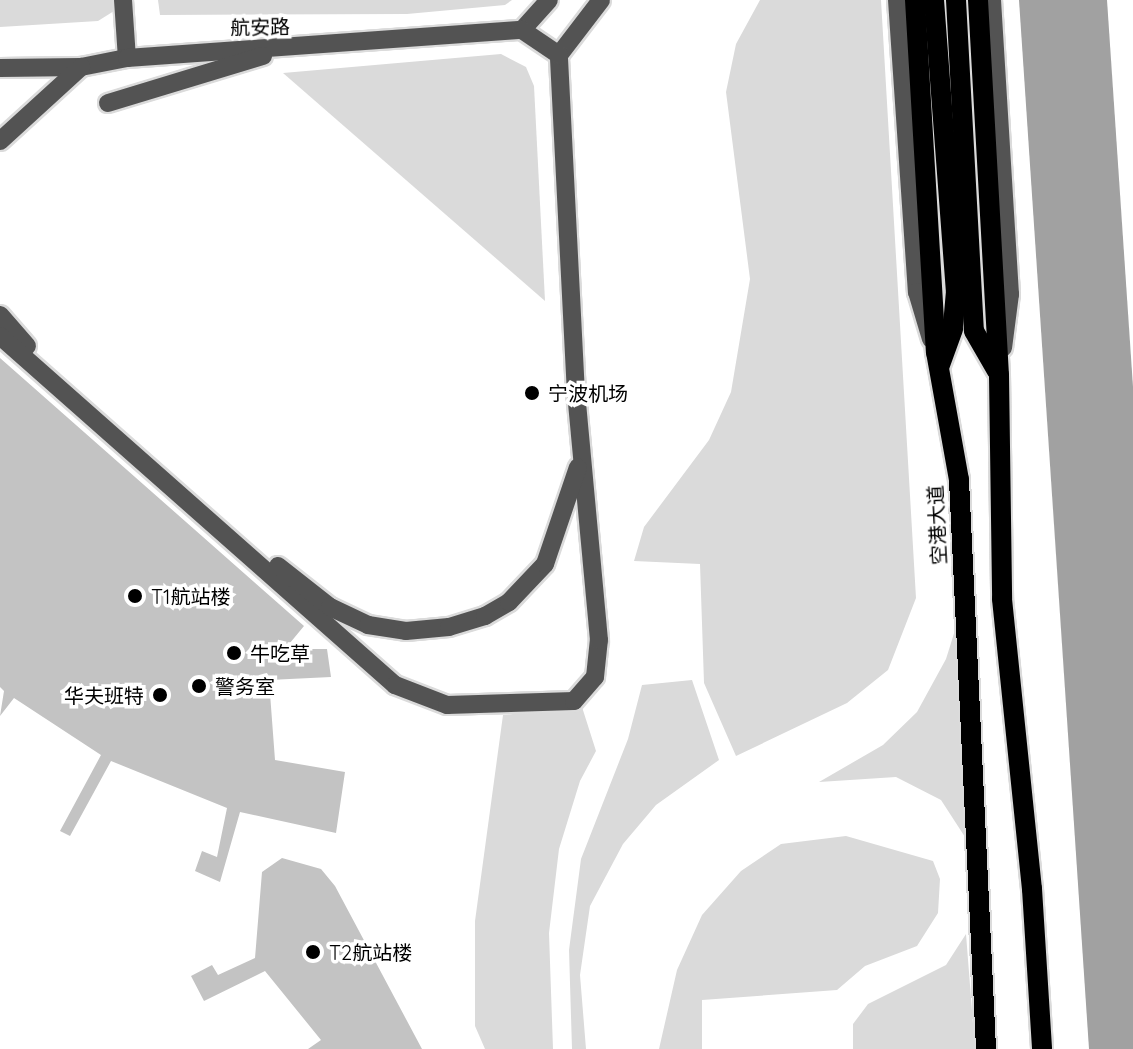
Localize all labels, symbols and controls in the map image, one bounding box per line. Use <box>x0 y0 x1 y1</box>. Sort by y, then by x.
street label: 航安路 <box>230 14 290 40</box>
place label: 宁波机场 <box>548 381 628 405</box>
marker: 宁波机场 <box>523 384 541 402</box>
street label: 空港大道 <box>923 484 951 566</box>
place label: T1航站楼 <box>151 584 230 608</box>
marker: T1航站楼 <box>126 587 144 605</box>
place label: 牛吃草 <box>250 641 310 665</box>
marker: 牛吃草 <box>225 644 243 662</box>
place label: 警务室 <box>215 674 275 698</box>
marker: 警务室 <box>190 677 208 695</box>
place label: 华夫班特 <box>64 683 144 707</box>
marker: 华夫班特 <box>151 686 169 704</box>
place label: T2航站楼 <box>329 940 412 964</box>
marker: T2航站楼 <box>304 943 322 961</box>

